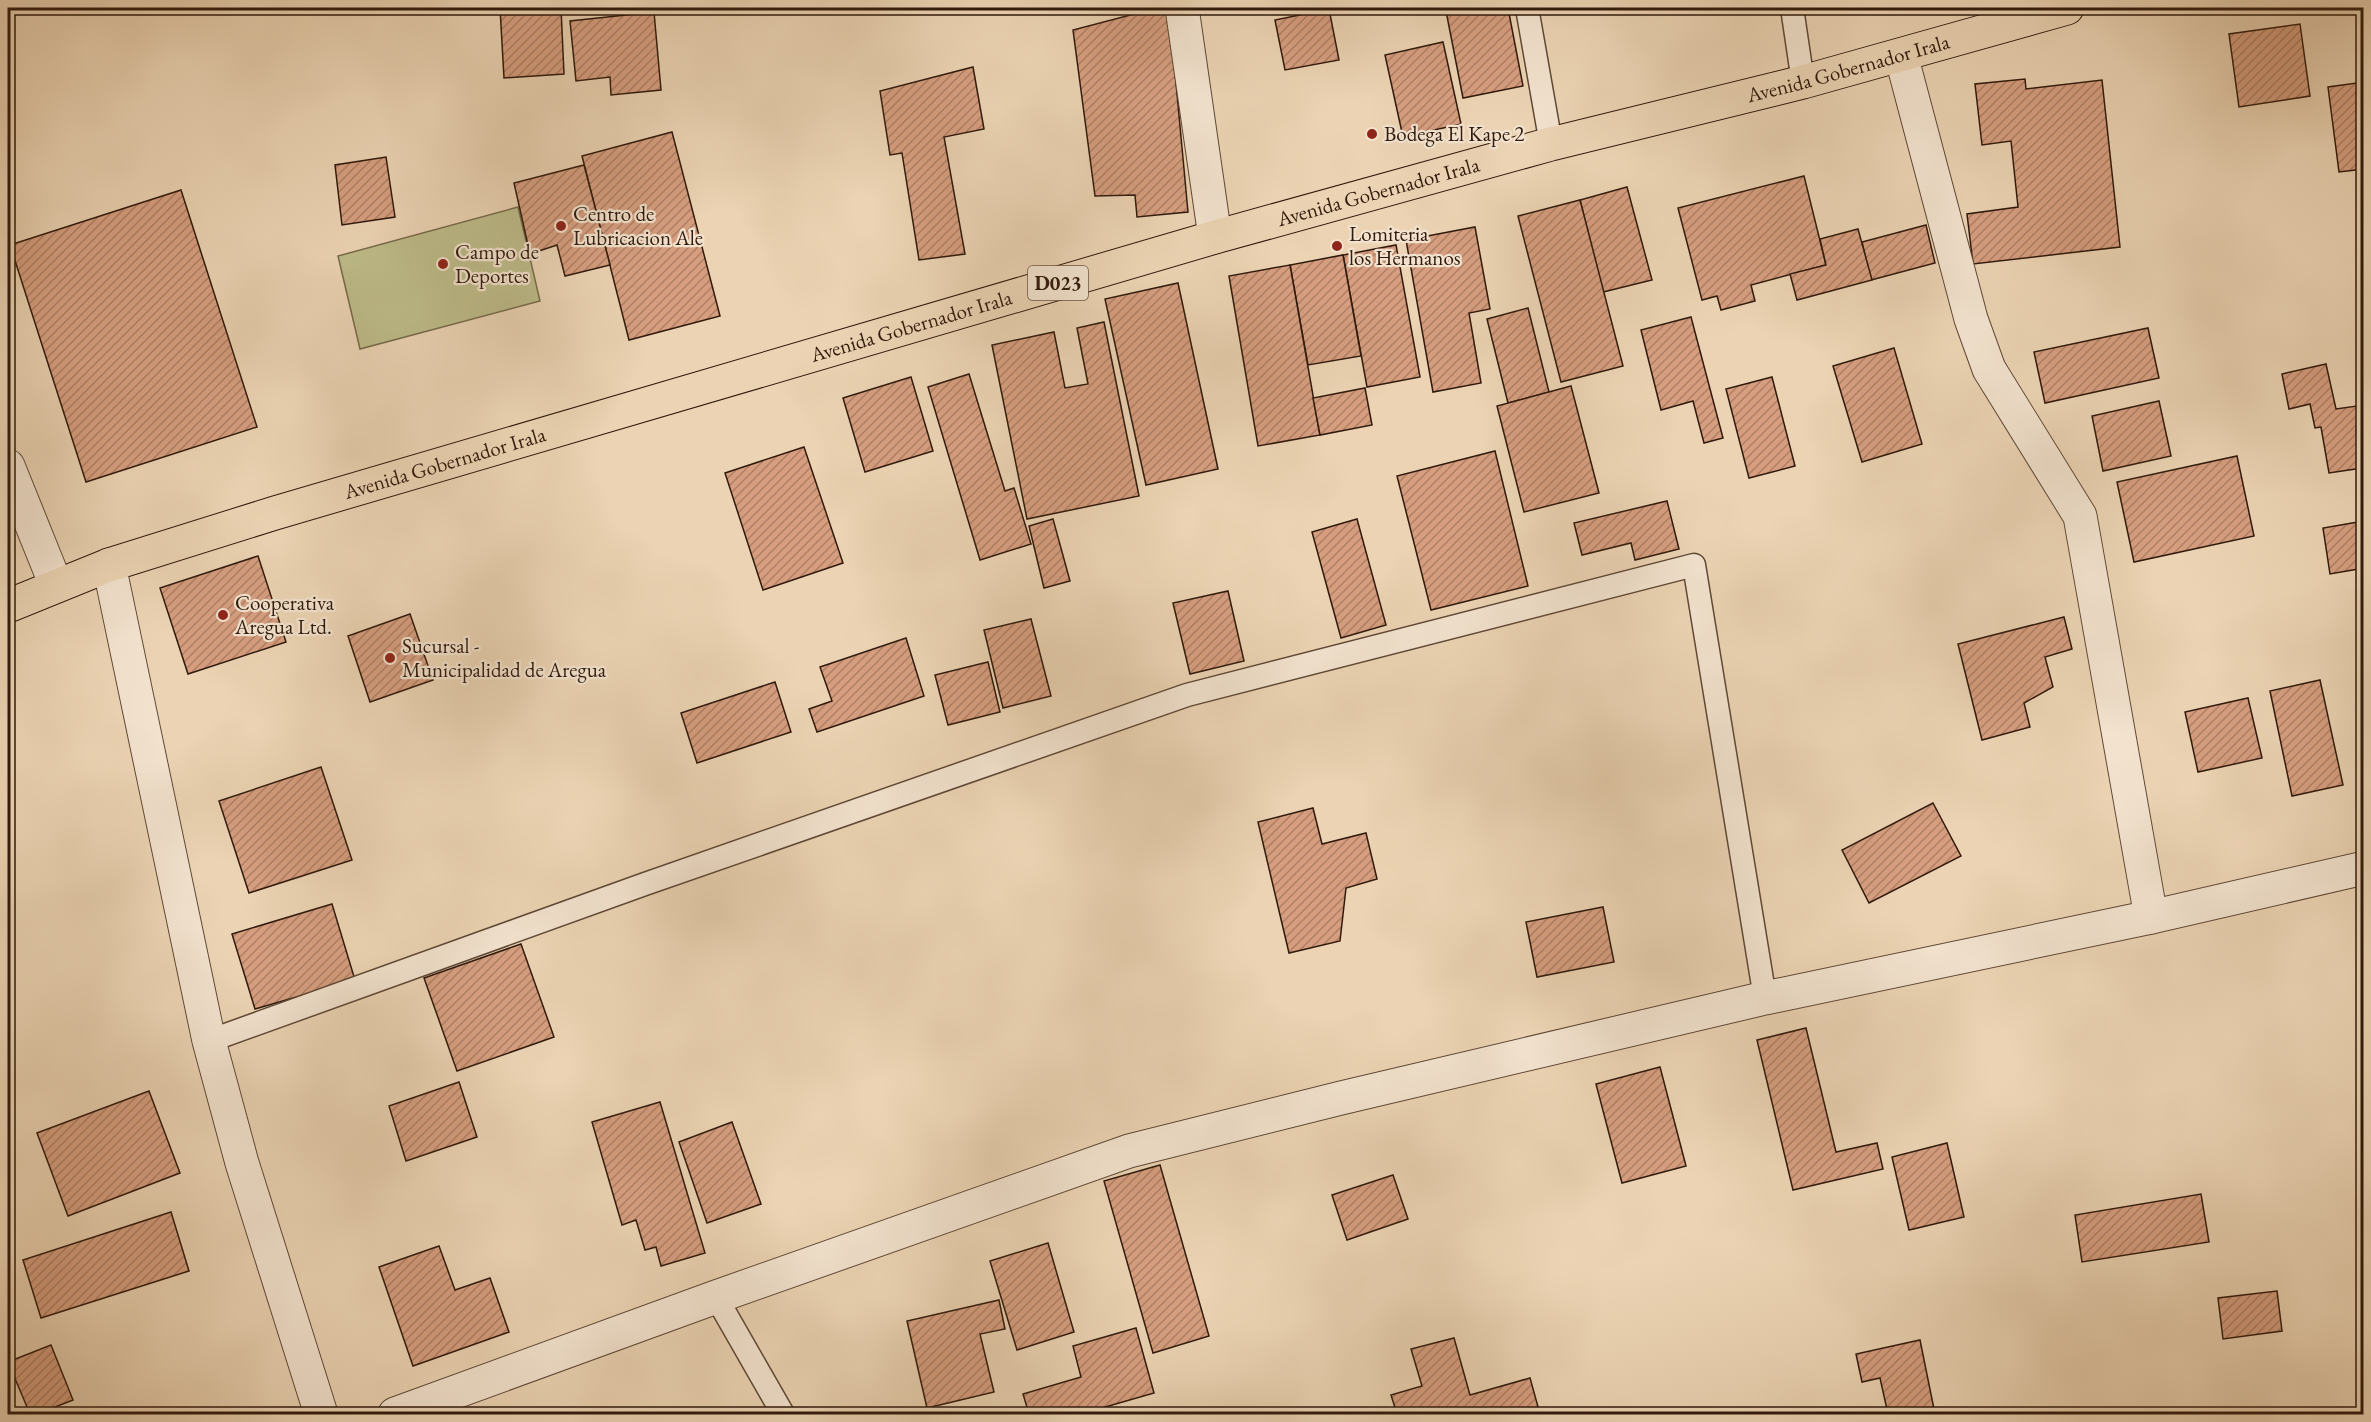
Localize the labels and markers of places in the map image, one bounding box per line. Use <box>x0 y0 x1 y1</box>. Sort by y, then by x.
place label: Bodega El Kape 2 <box>1384 120 1524 147</box>
marker: Bodega El Kape 2 <box>1365 127 1379 141</box>
place label: Centro de Lubricacion Ale <box>573 200 703 251</box>
marker: Centro de Lubricacion Ale <box>554 219 568 233</box>
place label: Lomiteria los Hermanos <box>1349 220 1461 271</box>
place label: Campo de Deportes <box>455 238 539 289</box>
marker: Lomiteria los Hermanos <box>1330 239 1344 253</box>
marker: Campo de Deportes <box>436 257 450 271</box>
place label: Cooperativa Aregua Ltd. <box>234 589 335 640</box>
marker: Cooperativa Aregua Ltd. <box>216 608 230 622</box>
place label: Sucursal - Municipalidad de Aregua <box>402 632 607 683</box>
marker: Sucursal - Municipalidad de Aregua <box>383 651 397 665</box>

